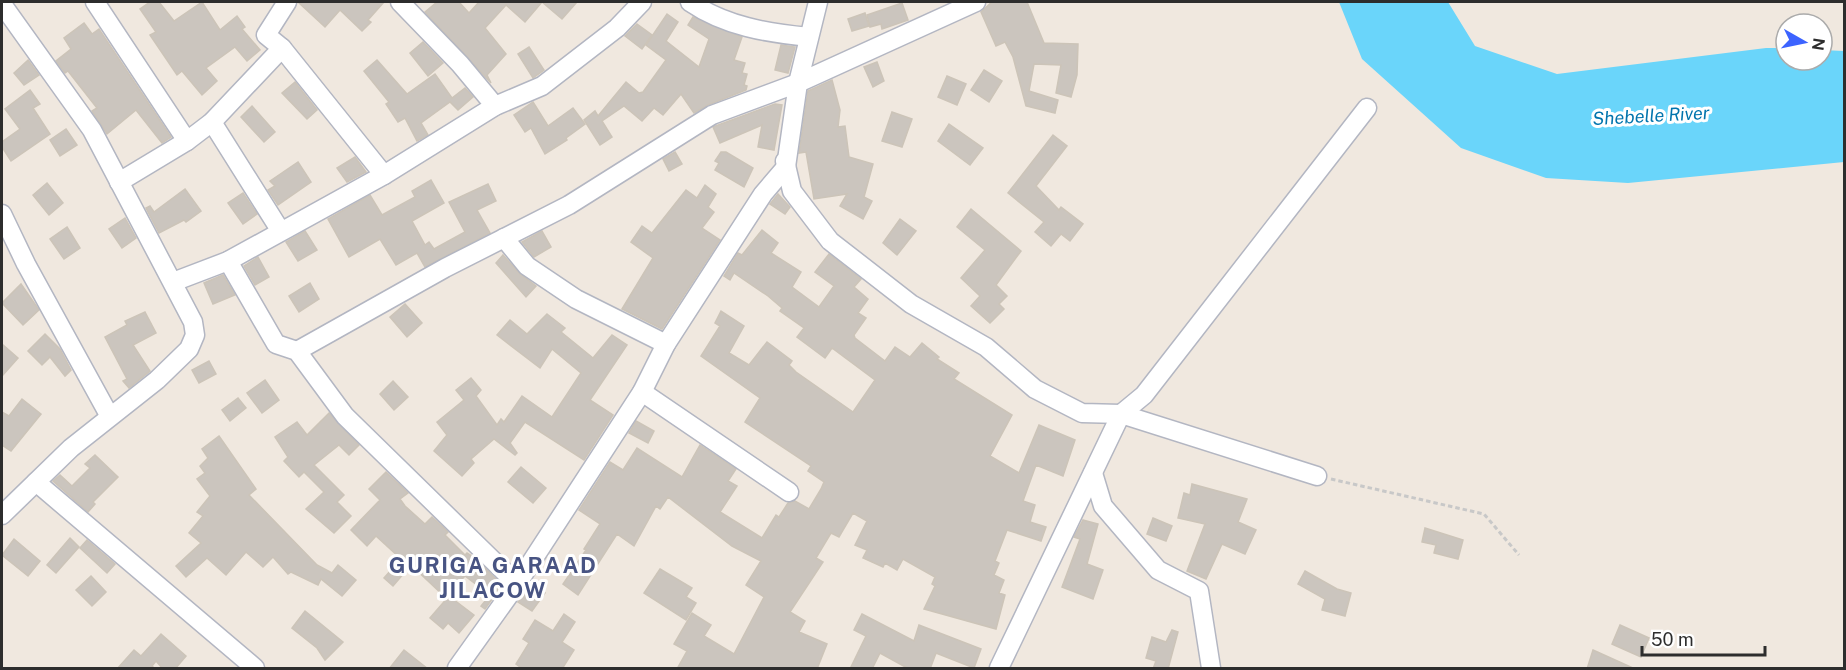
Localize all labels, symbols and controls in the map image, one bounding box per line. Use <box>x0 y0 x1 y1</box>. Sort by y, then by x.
north arrow <box>1774 12 1834 72</box>
text: N <box>1808 37 1829 52</box>
water label: Shebelle River <box>1592 102 1710 129</box>
district label: GURIGA GARAAD JILACOW <box>389 552 597 603</box>
scale bar <box>1642 619 1765 657</box>
text: 50 m <box>1651 629 1694 650</box>

